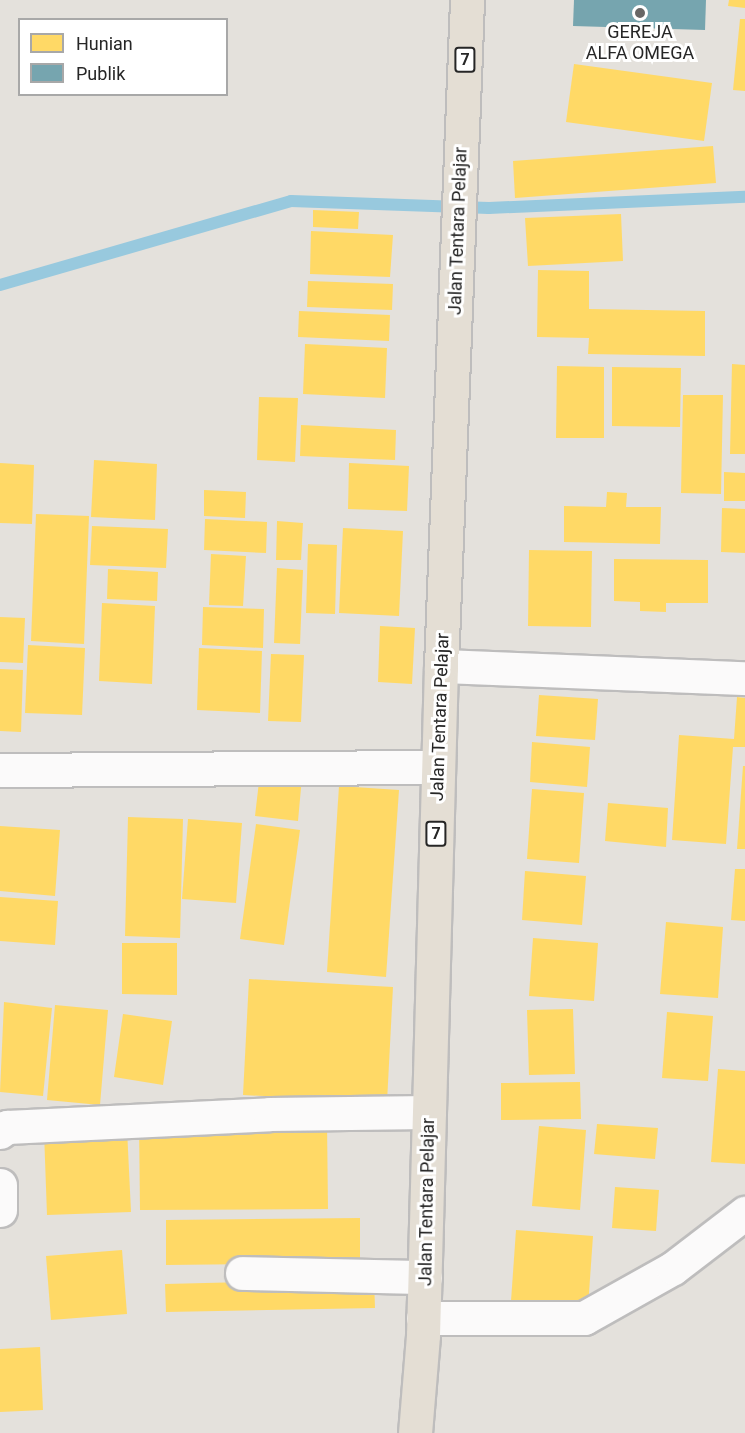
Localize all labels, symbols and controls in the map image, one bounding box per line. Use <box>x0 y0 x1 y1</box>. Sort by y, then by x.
marker: GEREJA ALFA OMEGA <box>633 6 647 20</box>
legend <box>18 18 228 96</box>
place label: GEREJA ALFA OMEGA <box>586 22 694 64</box>
text: Hunian <box>76 33 133 54</box>
road number: 7 <box>453 47 477 73</box>
text: Publik <box>76 63 125 84</box>
street label: Jalan Tentara Pelajar <box>444 146 472 316</box>
street label: Jalan Tentara Pelajar <box>426 632 454 802</box>
road number: 7 <box>424 821 448 847</box>
street label: Jalan Tentara Pelajar <box>415 1118 439 1286</box>

